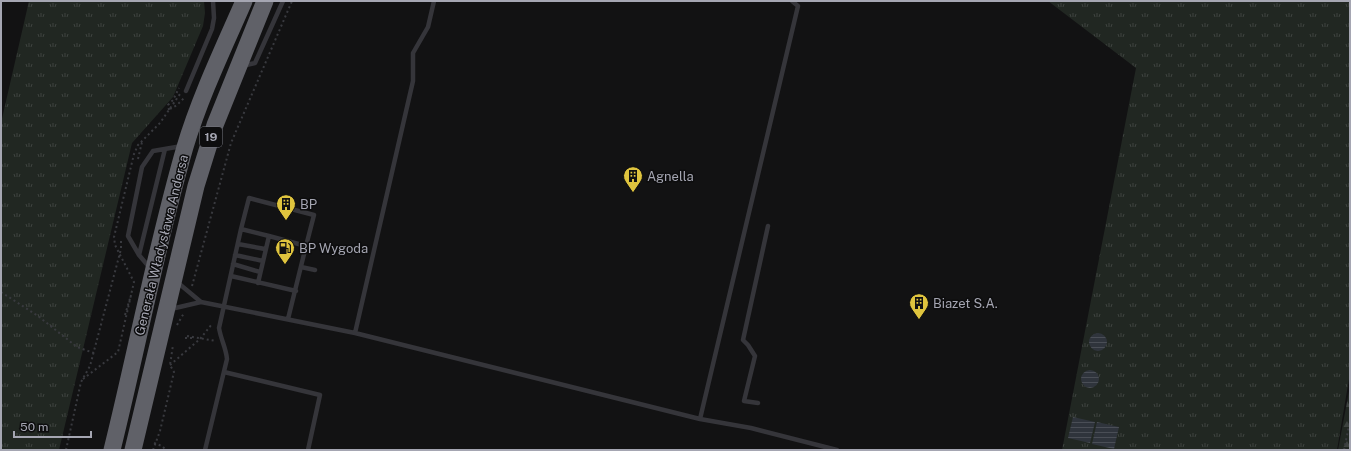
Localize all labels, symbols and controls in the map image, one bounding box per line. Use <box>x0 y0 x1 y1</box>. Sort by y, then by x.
road number: 19 <box>200 127 222 147</box>
street label: Generała Władysława Andersa <box>132 153 191 337</box>
building icon: Agnella <box>622 165 644 193</box>
place label: Agnella <box>647 169 694 184</box>
building icon: BP <box>275 193 297 221</box>
place label: BP <box>300 197 317 212</box>
fuel station icon: BP Wygoda <box>274 237 296 265</box>
place label: BP Wygoda <box>299 241 368 256</box>
building icon: Biazet S.A. <box>908 292 930 320</box>
place label: Biazet S.A. <box>933 296 998 311</box>
scale bar <box>14 413 91 439</box>
text: 50 m <box>20 420 48 434</box>

